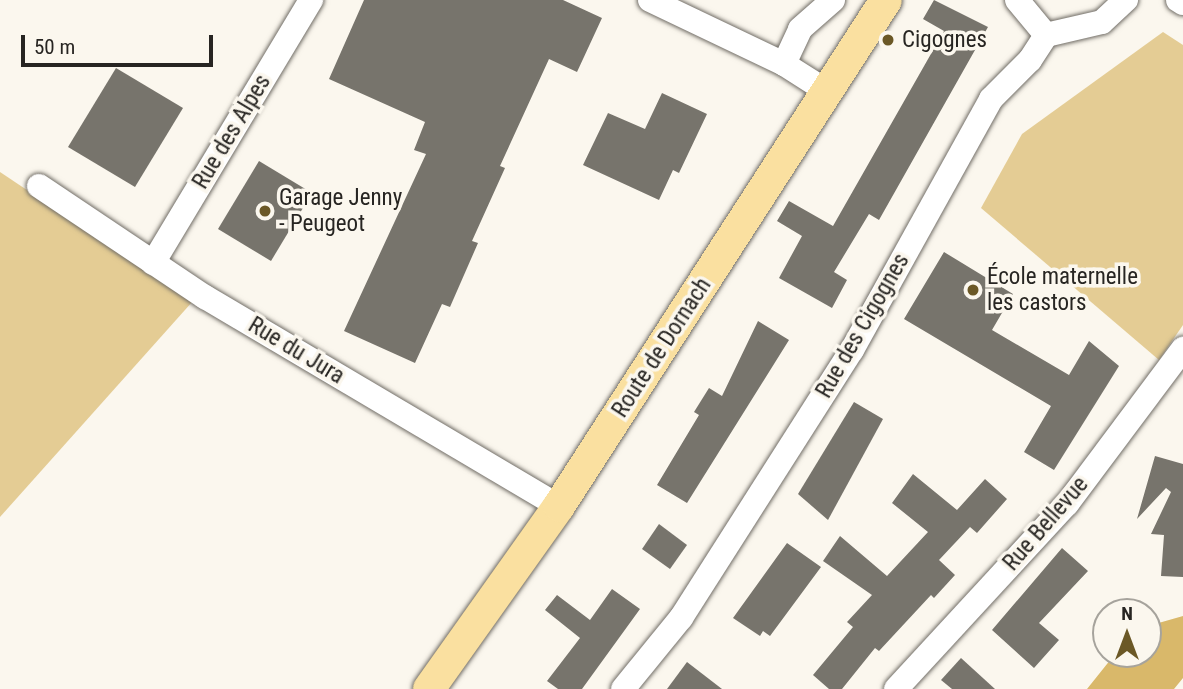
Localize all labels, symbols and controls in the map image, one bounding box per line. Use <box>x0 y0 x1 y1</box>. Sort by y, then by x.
scale bar <box>24 21 217 65</box>
place label: Cigognes <box>902 26 987 54</box>
marker: Cigognes <box>880 32 896 48</box>
text: 50 m <box>34 35 75 59</box>
street label: Rue des Alpes <box>187 70 277 194</box>
place label: Garage Jenny - Peugeot <box>279 184 402 238</box>
marker: Garage Jenny - Peugeot <box>257 203 273 219</box>
street label: Rue des Cigognes <box>810 249 916 403</box>
place label: École maternelle les castors <box>987 263 1138 317</box>
street label: Route de Dornach <box>607 273 717 423</box>
marker: École maternelle les castors <box>965 282 981 298</box>
street label: Rue du Jura <box>243 312 349 390</box>
street label: Rue Bellevue <box>998 471 1094 577</box>
north arrow <box>1092 598 1162 668</box>
text: N <box>1121 602 1133 625</box>

